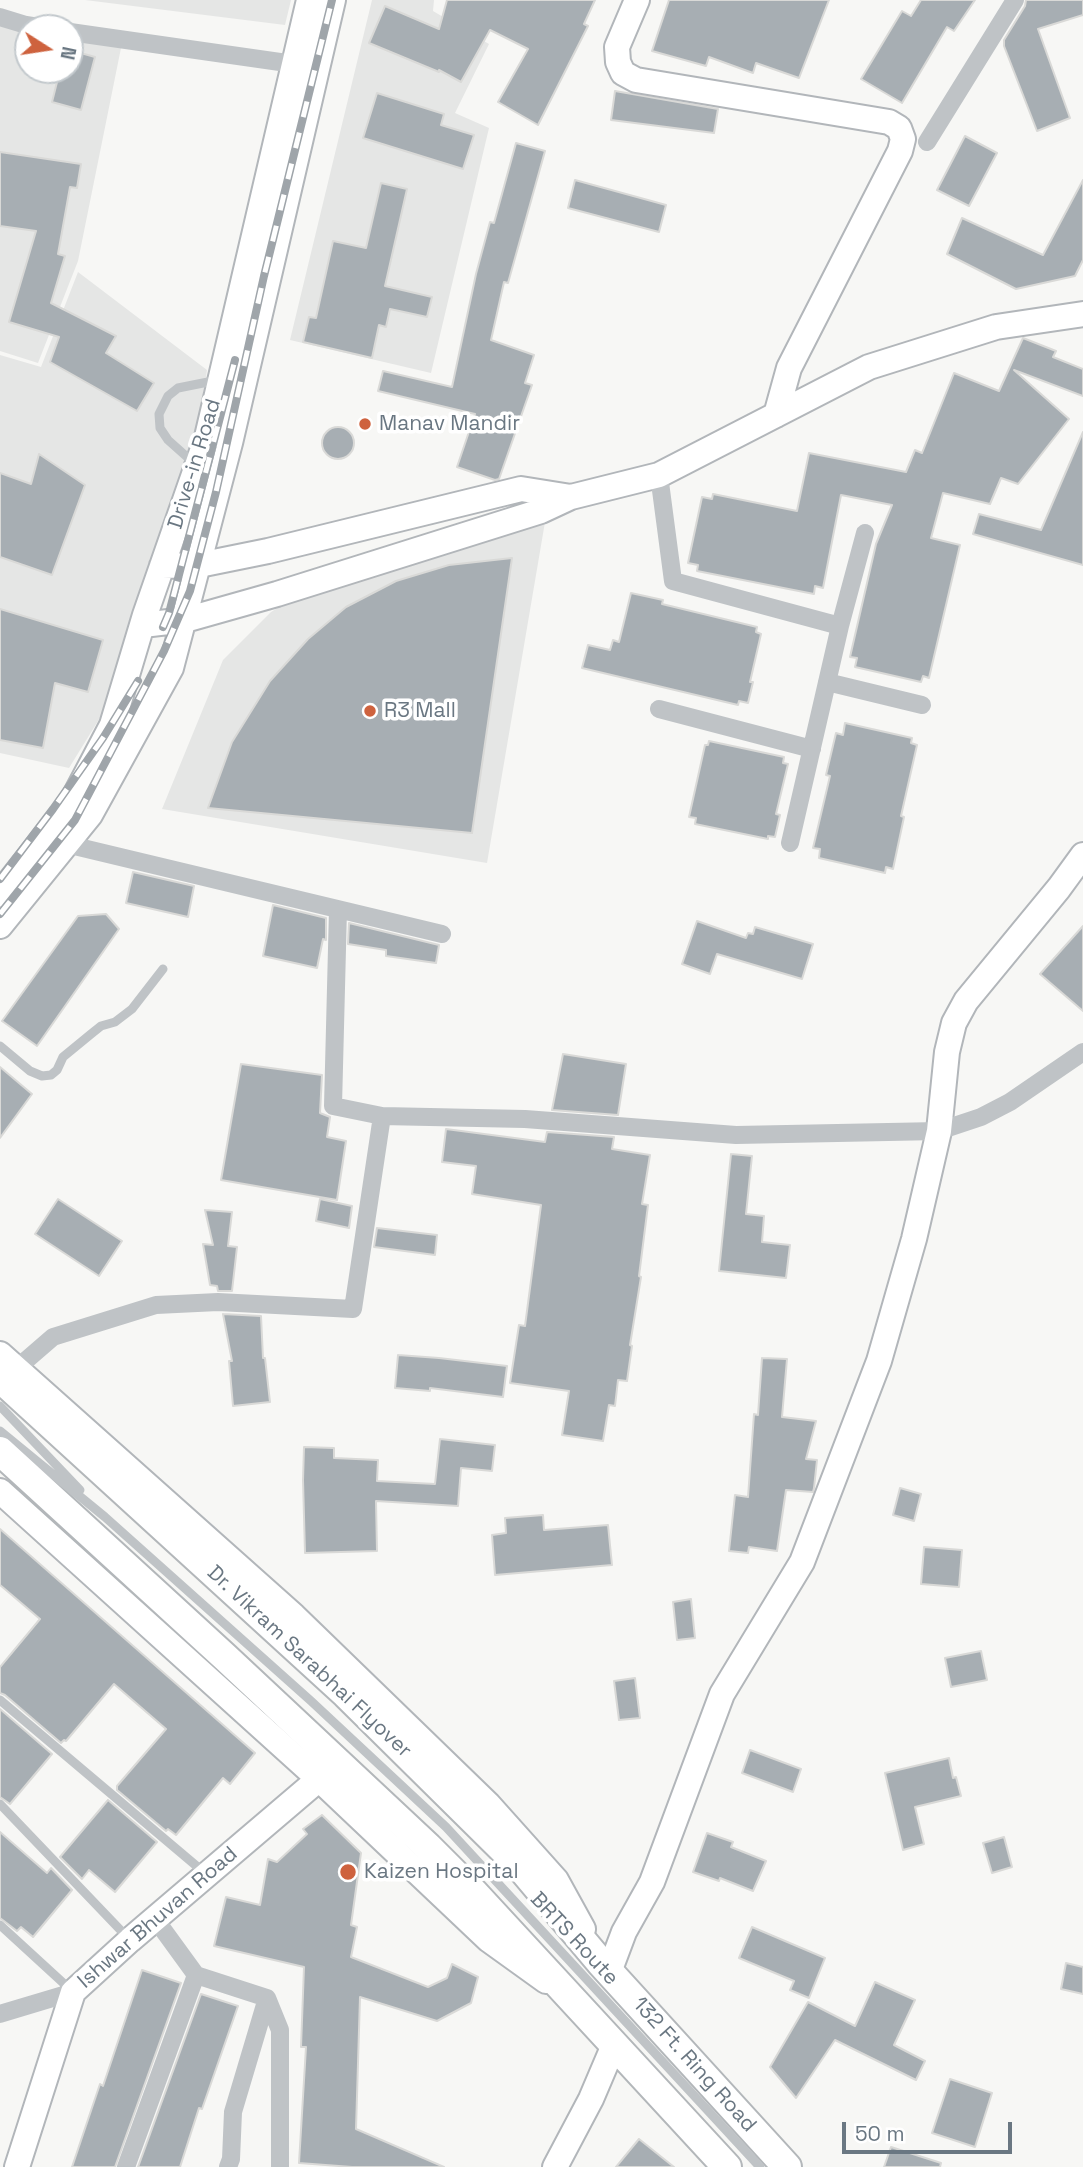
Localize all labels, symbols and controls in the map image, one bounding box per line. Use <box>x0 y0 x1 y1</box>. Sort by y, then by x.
north arrow <box>14 14 84 84</box>
text: N <box>55 44 82 62</box>
street label: Drive-in Road <box>163 396 227 532</box>
place label: Manav Mandir <box>379 411 520 437</box>
marker: Manav Mandir <box>357 416 373 432</box>
place label: R3 Mall <box>384 698 456 724</box>
marker: R3 Mall <box>362 703 378 719</box>
street label: Dr. Vikram Sarabhai Flyover <box>202 1561 416 1763</box>
street label: Ishwar Bhuvan Road <box>73 1842 243 1994</box>
place label: Kaizen Hospital <box>364 1859 519 1885</box>
marker: Kaizen Hospital <box>338 1862 358 1882</box>
street label: BRTS Route <box>525 1887 623 1991</box>
street label: 132 Ft. Ring Road <box>627 1992 761 2138</box>
scale bar <box>845 2108 1015 2152</box>
text: 50 m <box>855 2120 905 2147</box>

